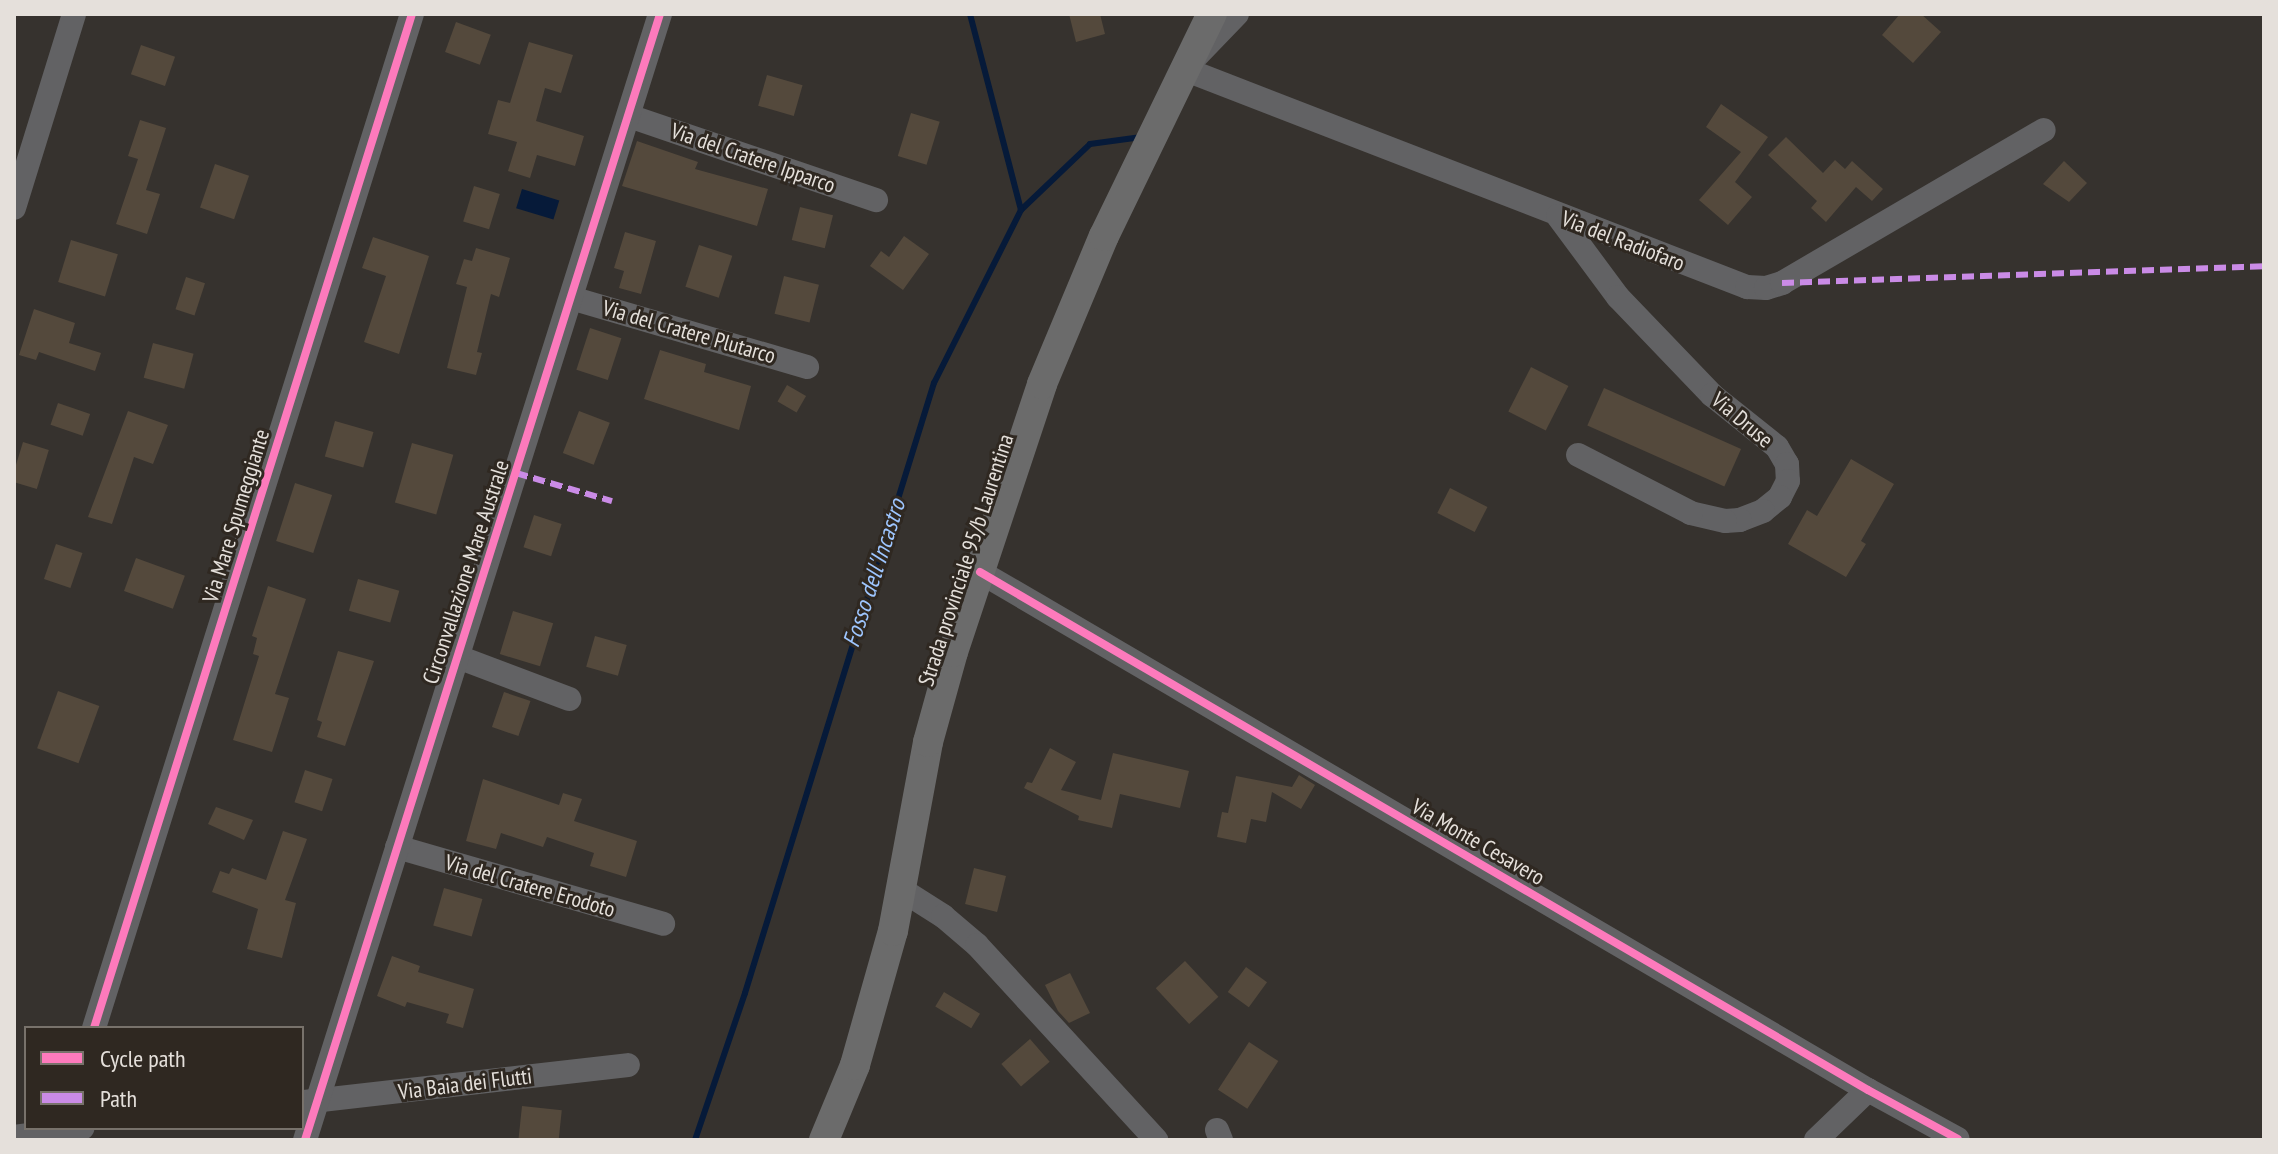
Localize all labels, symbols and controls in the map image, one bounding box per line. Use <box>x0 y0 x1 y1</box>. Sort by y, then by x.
street label: Via del Cratere Ipparco <box>667 117 839 199</box>
street label: Via del Radiofaro <box>1558 205 1688 277</box>
street label: Via del Cratere Plutarco <box>600 295 778 369</box>
street label: Via Druse <box>1706 387 1778 453</box>
street label: Via Mare Spumeggiante <box>197 426 275 606</box>
street label: Strada provinciale 95/b Laurentina <box>913 431 1019 689</box>
street label: Circonvallazione Mare Australe <box>417 456 515 688</box>
water label: Fosso dell'Incastro <box>837 495 911 651</box>
street label: Via Monte Cesavero <box>1407 793 1549 891</box>
street label: Via del Cratere Erodoto <box>442 849 618 923</box>
legend <box>24 1026 304 1130</box>
text: Cycle path <box>100 1043 186 1074</box>
street label: Via Baia dei Flutti <box>397 1063 533 1105</box>
text: Path <box>100 1083 137 1114</box>

